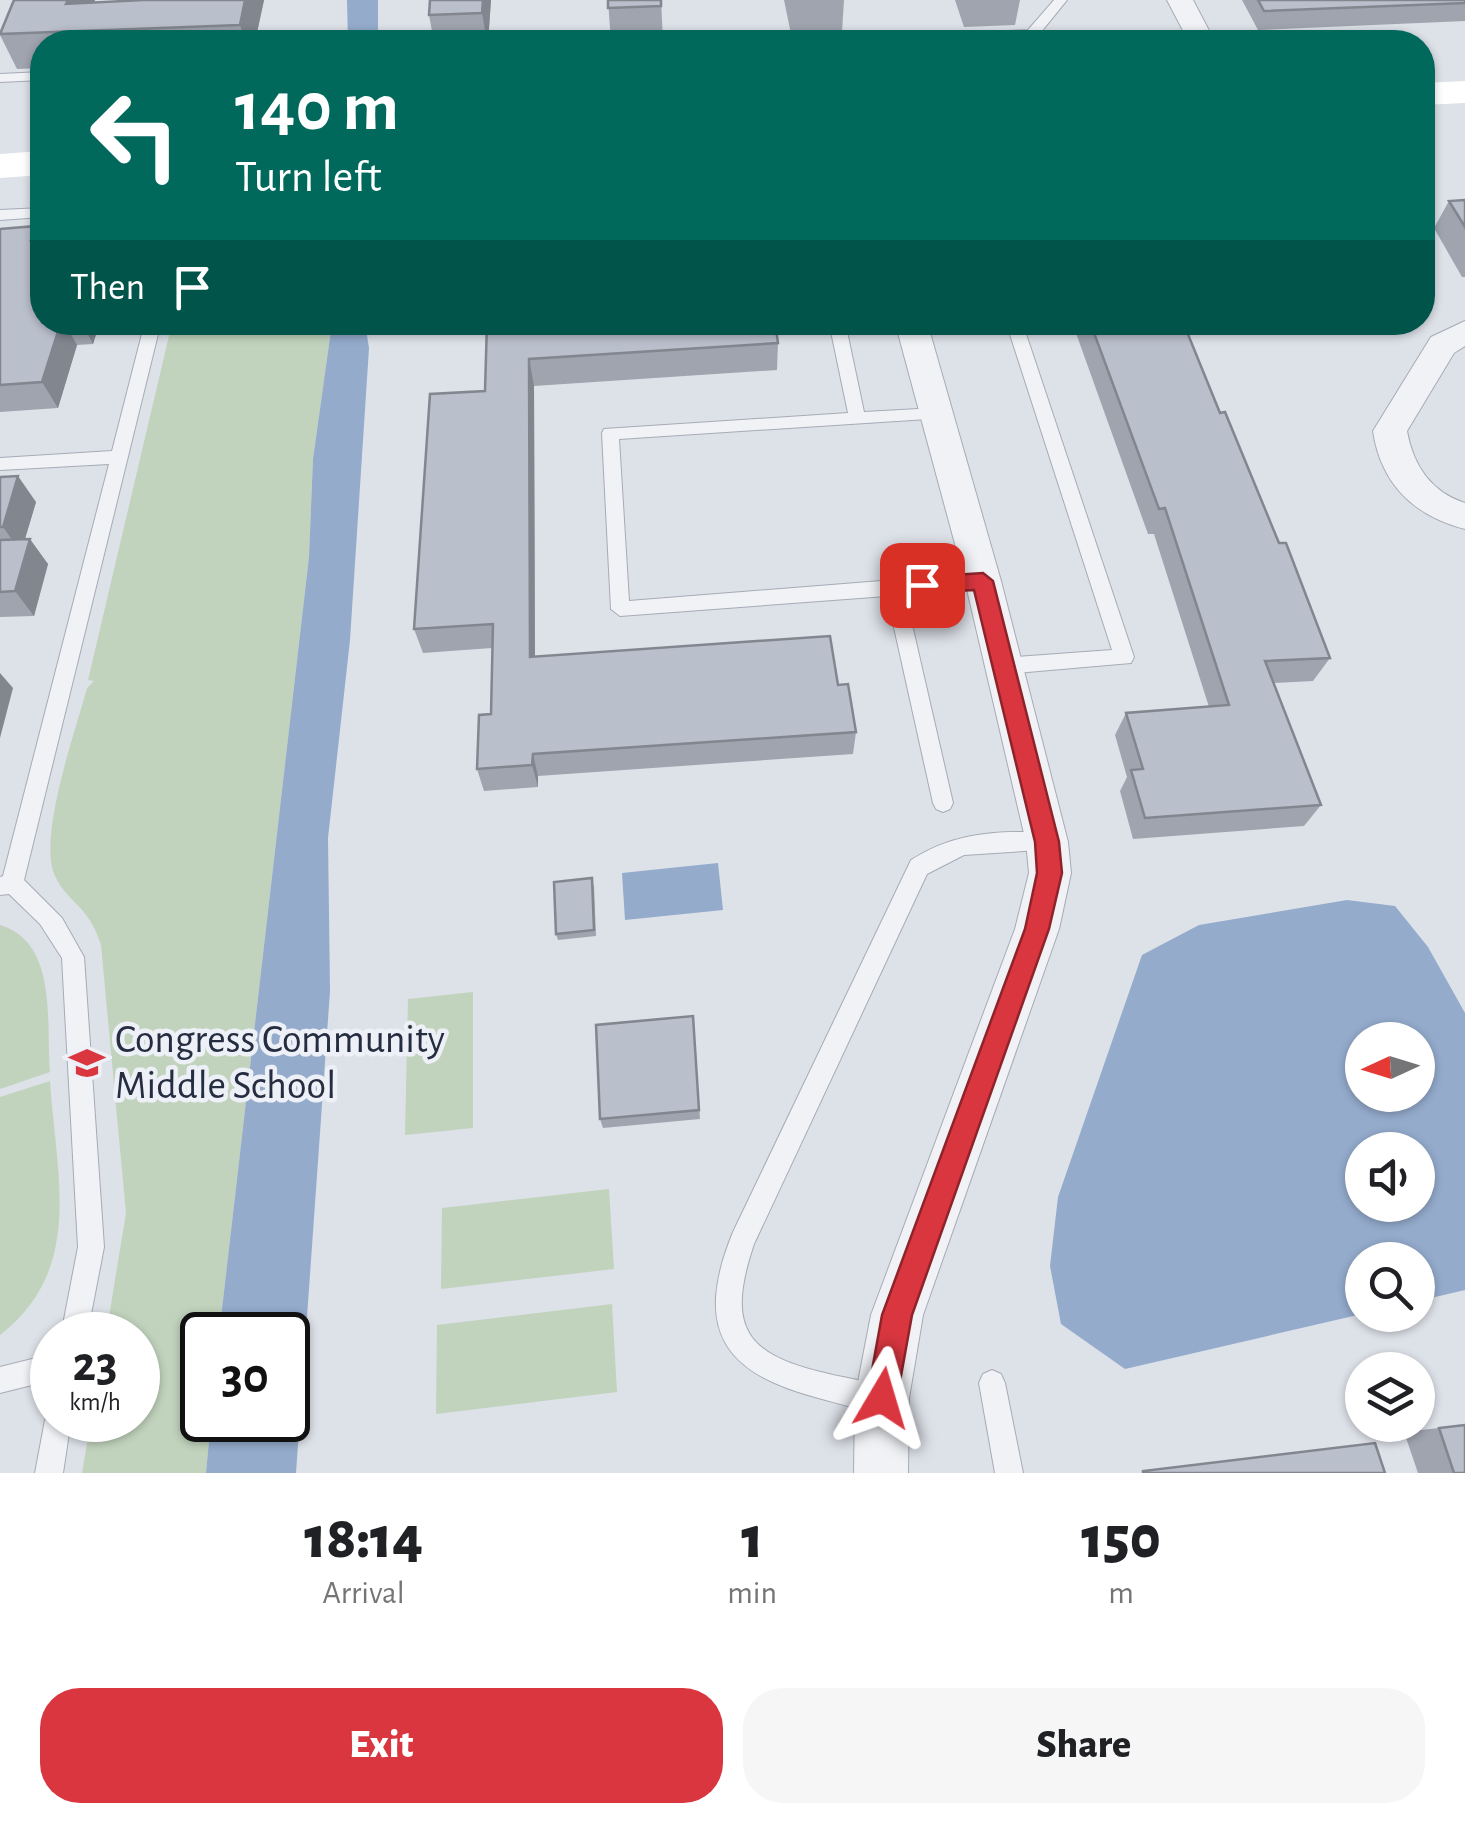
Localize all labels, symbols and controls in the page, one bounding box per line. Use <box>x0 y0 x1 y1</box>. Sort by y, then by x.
icon: left <box>70 70 200 200</box>
text: 140 m <box>235 73 399 143</box>
text: Turn left <box>235 155 382 200</box>
icon: arrive <box>165 260 220 315</box>
text: Then <box>70 269 145 307</box>
pin <box>880 543 965 628</box>
icon: arrive <box>895 558 950 613</box>
place label: Congress Community Middle School <box>115 1020 445 1106</box>
north arrow <box>1345 1022 1435 1112</box>
map controls <box>1345 1022 1435 1442</box>
school or university icon: Congress Community Middle School <box>68 1044 106 1082</box>
button: sound <box>1345 1132 1435 1222</box>
button: search <box>1345 1242 1435 1332</box>
speed limit sign: 30 <box>180 1312 310 1442</box>
text: 23 <box>72 1340 118 1390</box>
position arrow <box>830 1346 934 1450</box>
button: layers <box>1345 1352 1435 1442</box>
text: km/h <box>69 1390 121 1415</box>
text: 18:14 <box>304 1509 423 1569</box>
text: 1 <box>741 1509 763 1569</box>
text: 150 <box>1081 1509 1161 1569</box>
text: Arrival <box>322 1577 405 1609</box>
text: min <box>727 1577 777 1609</box>
text: m <box>1108 1577 1134 1609</box>
button: Exit <box>40 1688 723 1803</box>
button: Share <box>743 1688 1425 1803</box>

